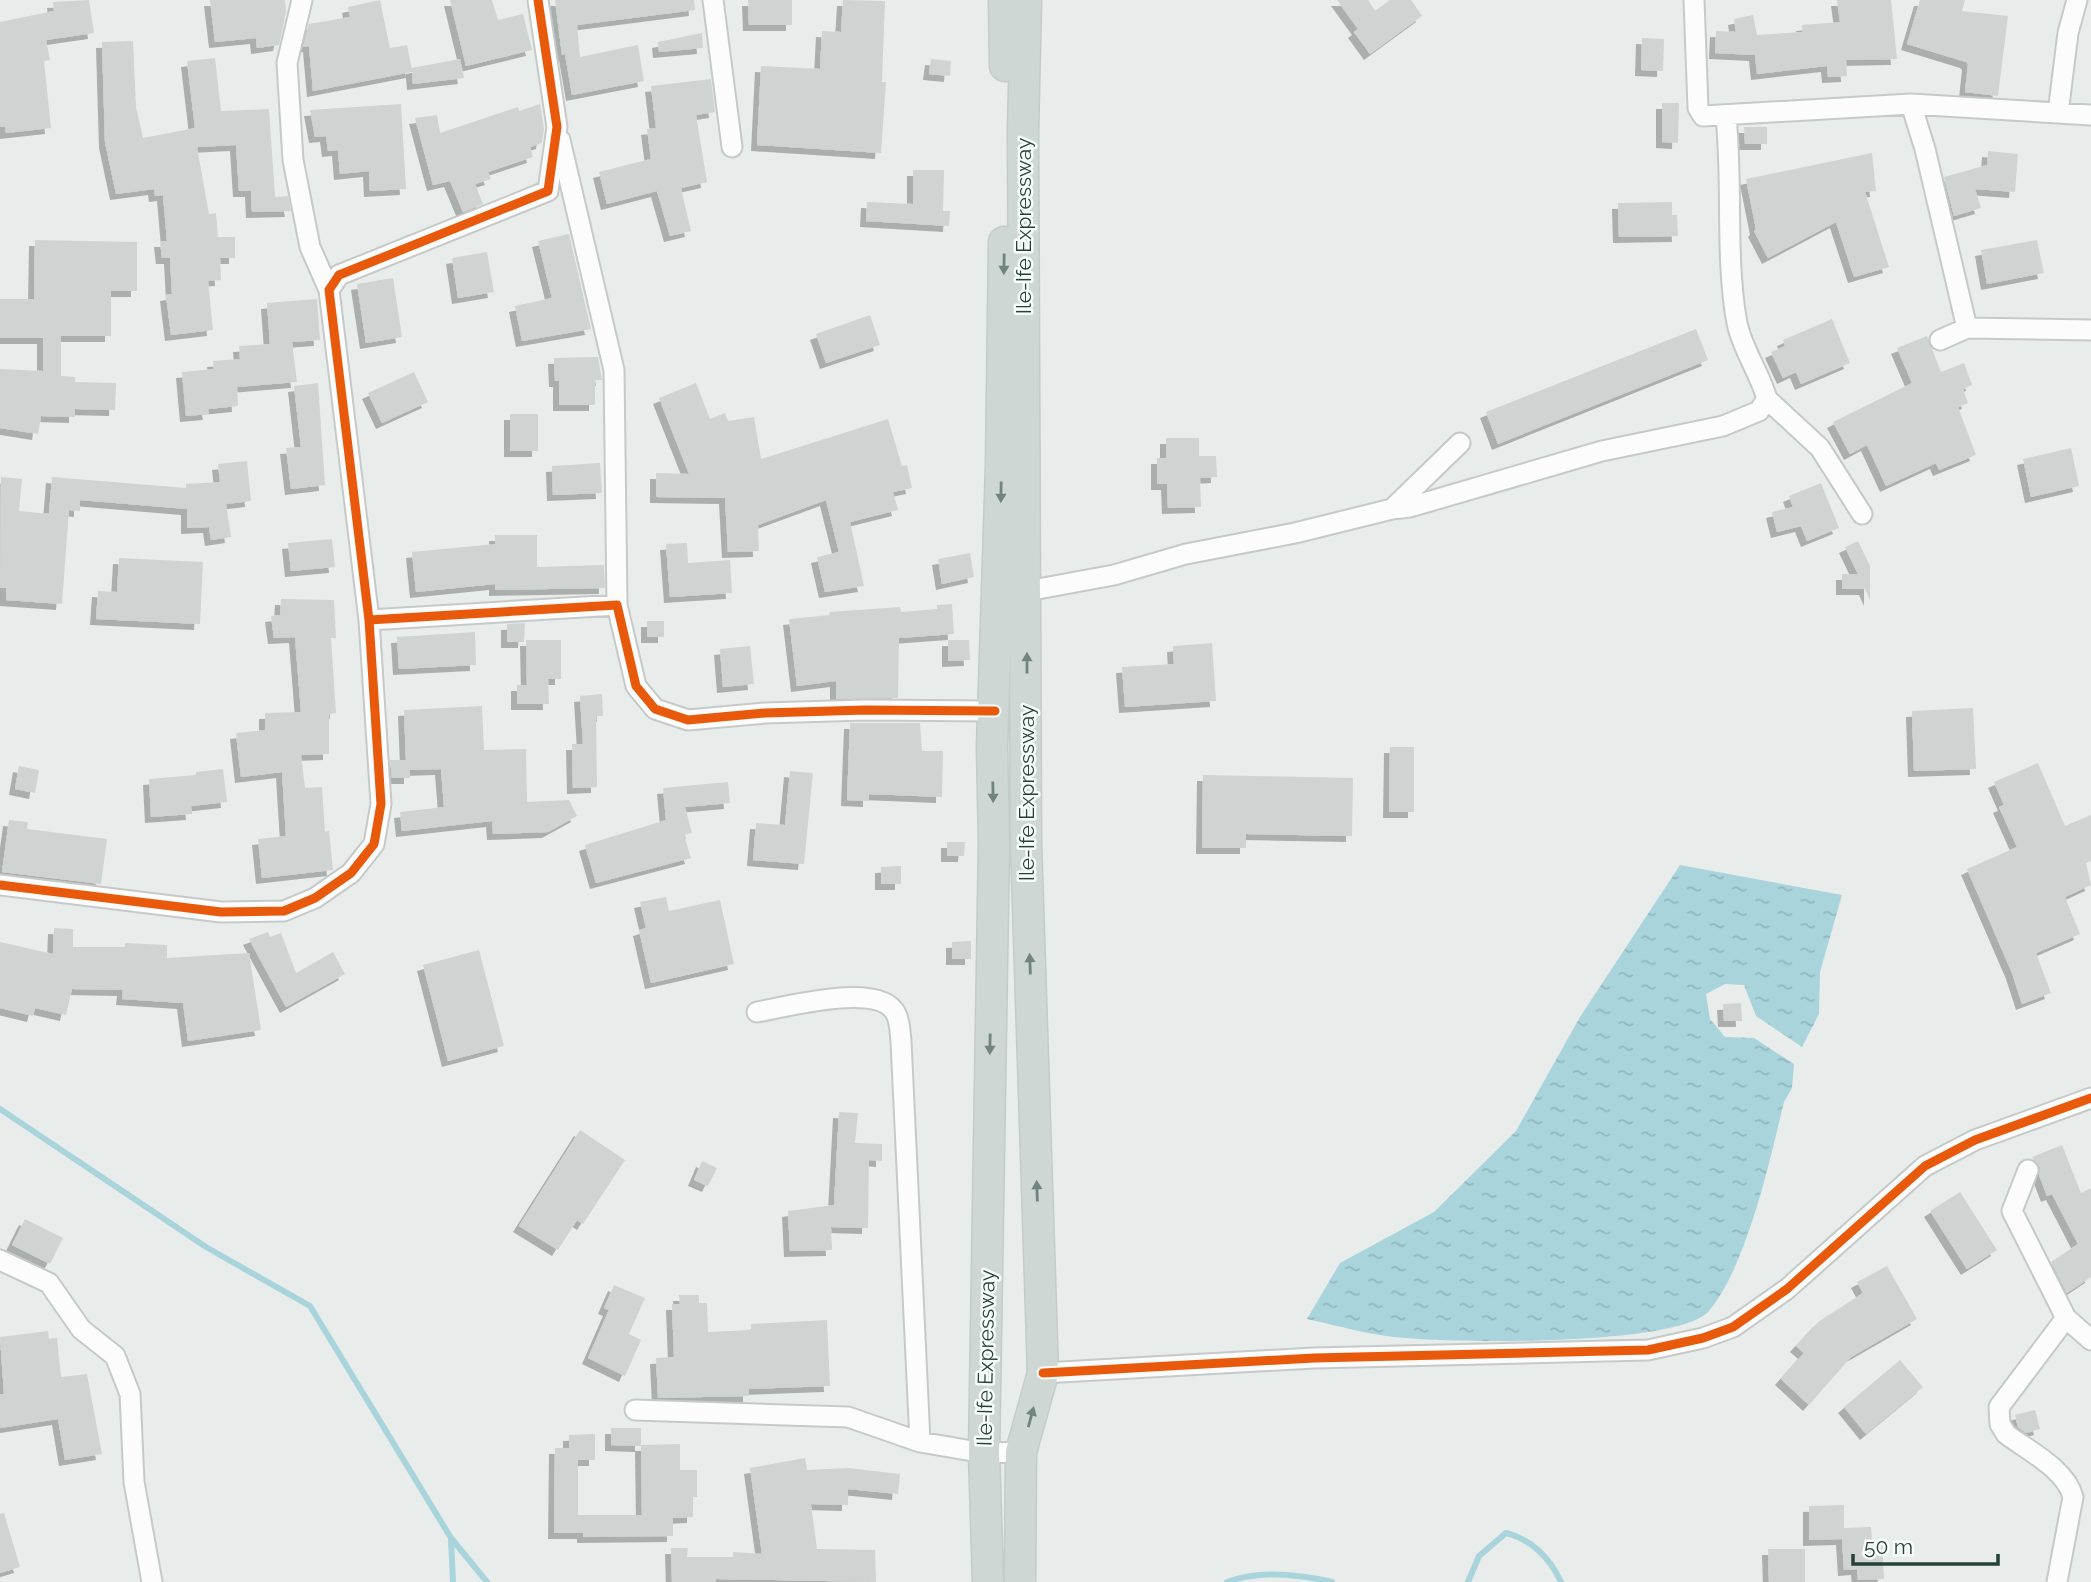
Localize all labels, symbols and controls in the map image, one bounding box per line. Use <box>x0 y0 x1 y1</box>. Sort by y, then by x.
street label: Ile-Ife Expressway <box>1011 138 1036 314</box>
one-way arrow <box>998 253 1010 275</box>
one-way arrow <box>995 481 1006 503</box>
one-way arrow <box>1021 652 1033 674</box>
street label: Ile-Ife Expressway <box>1014 705 1039 881</box>
one-way arrow <box>987 782 999 804</box>
one-way arrow <box>1024 953 1035 975</box>
one-way arrow <box>985 1034 996 1056</box>
one-way arrow <box>1032 1180 1043 1202</box>
street label: Ile-Ife Expressway <box>971 1270 1000 1446</box>
one-way arrow <box>1026 1406 1037 1428</box>
scale bar <box>1853 1522 1998 1566</box>
text: 50 m <box>1864 1534 1913 1559</box>

